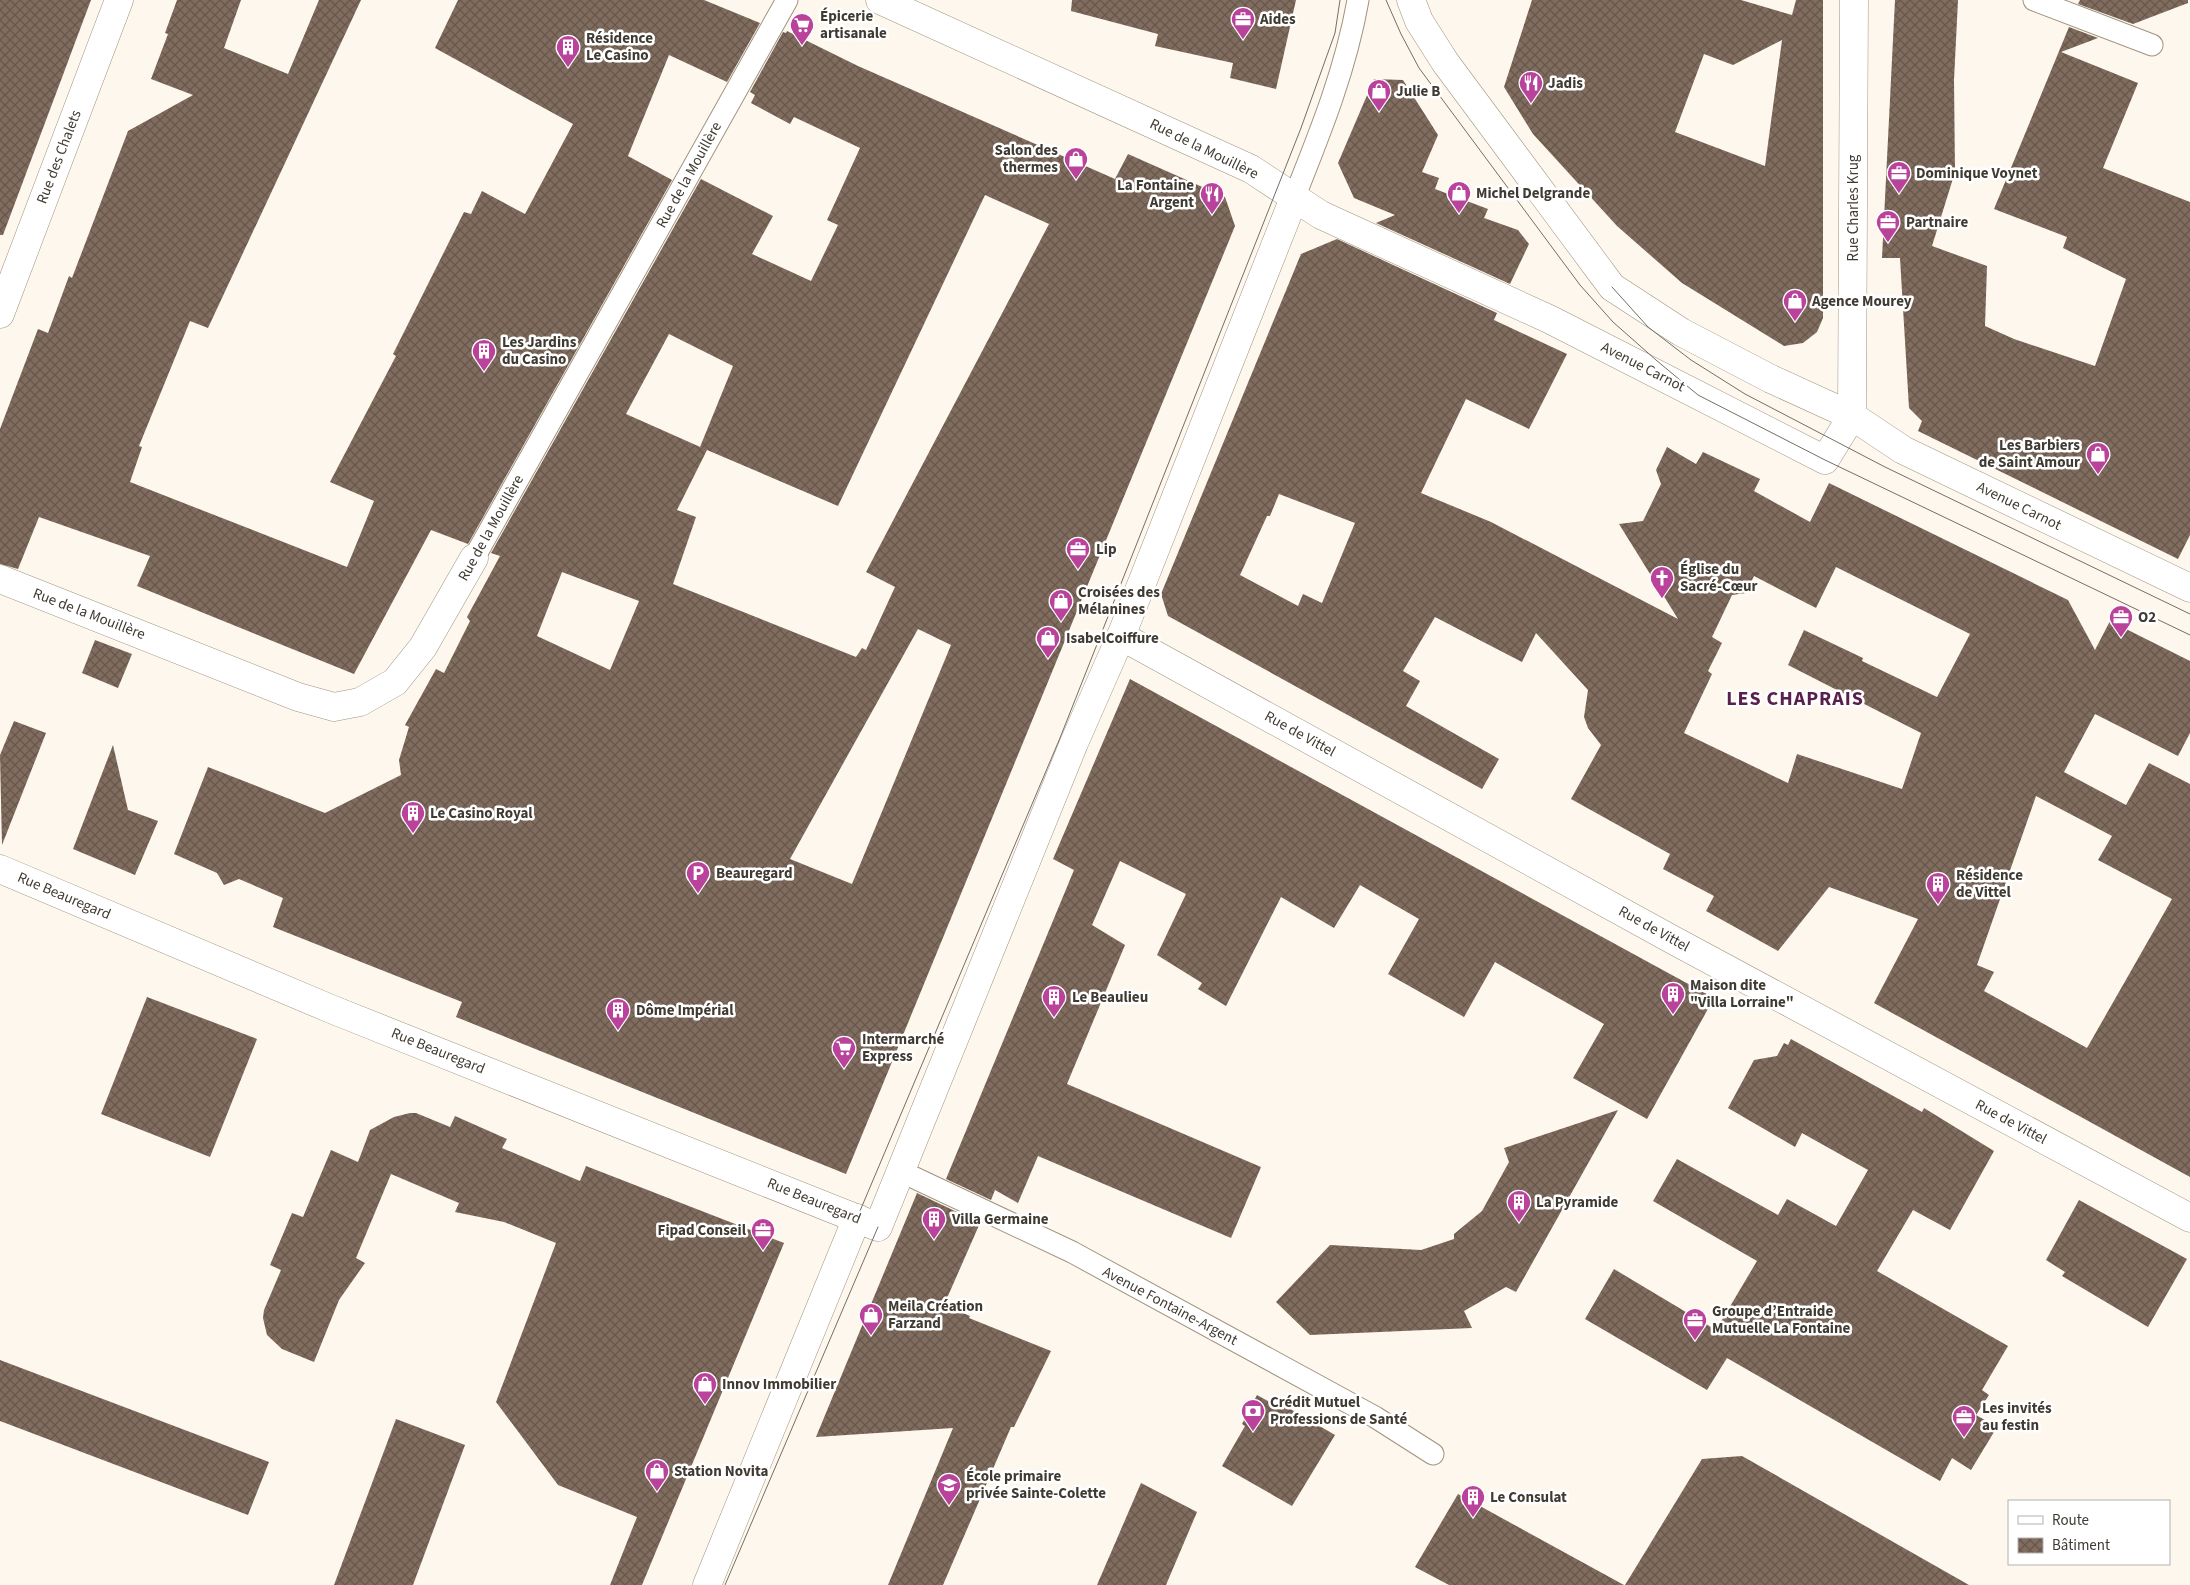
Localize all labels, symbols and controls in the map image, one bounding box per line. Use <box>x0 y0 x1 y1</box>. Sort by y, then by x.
place label: Épicerie artisanale <box>820 6 887 44</box>
office icon: Aides <box>1230 6 1256 40</box>
place label: Aides <box>1259 9 1296 30</box>
supermarket icon: Épicerie artisanale <box>789 12 815 46</box>
place label: Résidence Le Casino <box>586 28 653 66</box>
building icon: Résidence Le Casino <box>555 34 581 68</box>
restaurant icon: Jadis <box>1518 70 1544 104</box>
place label: Jadis <box>1548 73 1583 94</box>
shop icon: Julie B <box>1366 78 1392 112</box>
place label: Julie B <box>1396 81 1440 102</box>
street label: Rue des Chalets <box>31 107 87 207</box>
street label: Rue de la Mouillère <box>1146 114 1262 184</box>
street label: Rue de la Mouillère <box>651 118 727 232</box>
place label: Salon des thermes <box>995 140 1058 178</box>
shop icon: Salon des thermes <box>1063 146 1089 180</box>
street label: Rue Charles Krug <box>1843 154 1864 261</box>
office icon: Dominique Voynet <box>1886 160 1912 194</box>
place label: Dominique Voynet <box>1916 163 2038 184</box>
place label: La Fontaine Argent <box>1117 175 1194 213</box>
shop icon: Michel Delgrande <box>1446 180 1472 214</box>
restaurant icon: La Fontaine Argent <box>1199 181 1225 215</box>
place label: Michel Delgrande <box>1476 183 1590 204</box>
office icon: Partnaire <box>1875 209 1901 243</box>
place label: Partnaire <box>1906 212 1969 233</box>
shop icon: Agence Mourey <box>1782 288 1808 322</box>
place label: Agence Mourey <box>1811 291 1912 312</box>
place label: Les Jardins du Casino <box>502 332 577 370</box>
street label: Avenue Carnot <box>1597 337 1689 397</box>
building icon: Les Jardins du Casino <box>471 338 497 372</box>
place label: Les Barbiers de Saint Amour <box>1979 435 2080 473</box>
shop icon: Les Barbiers de Saint Amour <box>2085 441 2111 475</box>
street label: Rue de la Mouillère <box>453 471 529 585</box>
street label: Avenue Carnot <box>1973 476 2065 536</box>
office icon: Lip <box>1065 536 1091 570</box>
place label: Lip <box>1096 539 1117 560</box>
place label: Église du Sacré-Cœur <box>1680 559 1758 597</box>
church icon: Église du Sacré-Cœur <box>1649 565 1675 599</box>
place label: Croisées des Mélanines <box>1078 582 1160 620</box>
street label: Rue de la Mouillère <box>30 583 148 645</box>
shop icon: Croisées des Mélanines <box>1048 588 1074 622</box>
office icon: O2 <box>2108 604 2134 638</box>
place label: O2 <box>2138 607 2156 628</box>
shop icon: IsabelCoiffure <box>1035 625 1061 659</box>
place label: IsabelCoiffure <box>1066 628 1159 649</box>
district label: LES CHAPRAIS <box>1726 685 1864 713</box>
street label: Rue de Vittel <box>1261 706 1339 762</box>
building icon: Le Casino Royal <box>400 800 426 834</box>
place label: Le Casino Royal <box>430 803 533 824</box>
parking icon: Beauregard <box>685 860 711 894</box>
place label: Beauregard <box>716 863 793 884</box>
place label: Résidence de Vittel <box>1956 865 2023 903</box>
street label: Rue Beauregard <box>14 867 114 925</box>
building icon: Résidence de Vittel <box>1925 871 1951 905</box>
street label: Rue de Vittel <box>1615 901 1693 957</box>
place label: Maison dite "Villa Lorraine" <box>1690 975 1794 1013</box>
building icon: Maison dite "Villa Lorraine" <box>1660 981 1686 1015</box>
building icon: Le Beaulieu <box>1041 984 1067 1018</box>
place label: Le Beaulieu <box>1072 987 1148 1008</box>
building icon: Dôme Impérial <box>605 997 631 1031</box>
place label: Dôme Impérial <box>636 1000 734 1021</box>
street label: Rue Beauregard <box>388 1023 488 1079</box>
place label: Intermarché Express <box>862 1029 944 1067</box>
supermarket icon: Intermarché Express <box>831 1035 857 1069</box>
street label: Rue de Vittel <box>1972 1094 2051 1150</box>
street label: Rue Beauregard <box>764 1173 864 1229</box>
building icon: La Pyramide <box>1506 1189 1532 1223</box>
place label: La Pyramide <box>1536 1192 1618 1213</box>
building icon: Villa Germaine <box>921 1206 947 1240</box>
place label: Villa Germaine <box>951 1209 1049 1230</box>
office icon: Fipad Conseil <box>750 1217 776 1251</box>
place label: Fipad Conseil <box>658 1220 747 1241</box>
street label: Avenue Fontaine-Argent <box>1099 1261 1241 1351</box>
place label: Meila Création Farzand <box>888 1296 983 1334</box>
place label: Groupe d’Entraide Mutuelle La Fontaine <box>1712 1301 1851 1339</box>
shop icon: Meila Création Farzand <box>858 1302 884 1336</box>
office icon: Groupe d’Entraide Mutuelle La Fontaine <box>1682 1307 1708 1341</box>
shop icon: Innov Immobilier <box>692 1371 718 1405</box>
place label: Innov Immobilier <box>722 1374 836 1395</box>
place label: Crédit Mutuel Professions de Santé <box>1270 1392 1407 1430</box>
bank icon: Crédit Mutuel Professions de Santé <box>1240 1398 1266 1432</box>
place label: Les invités au festin <box>1982 1398 2052 1436</box>
office icon: Les invités au festin <box>1951 1404 1977 1438</box>
shop icon: Station Novita <box>644 1458 670 1492</box>
place label: Station Novita <box>674 1461 768 1482</box>
place label: École primaire privée Sainte-Colette <box>966 1466 1106 1504</box>
school or university icon: École primaire privée Sainte-Colette <box>936 1472 962 1506</box>
building icon: Le Consulat <box>1460 1484 1486 1518</box>
place label: Le Consulat <box>1490 1487 1567 1508</box>
legend <box>2008 1500 2170 1565</box>
text: Route <box>2052 1510 2089 1531</box>
text: Bâtiment <box>2052 1535 2110 1556</box>

